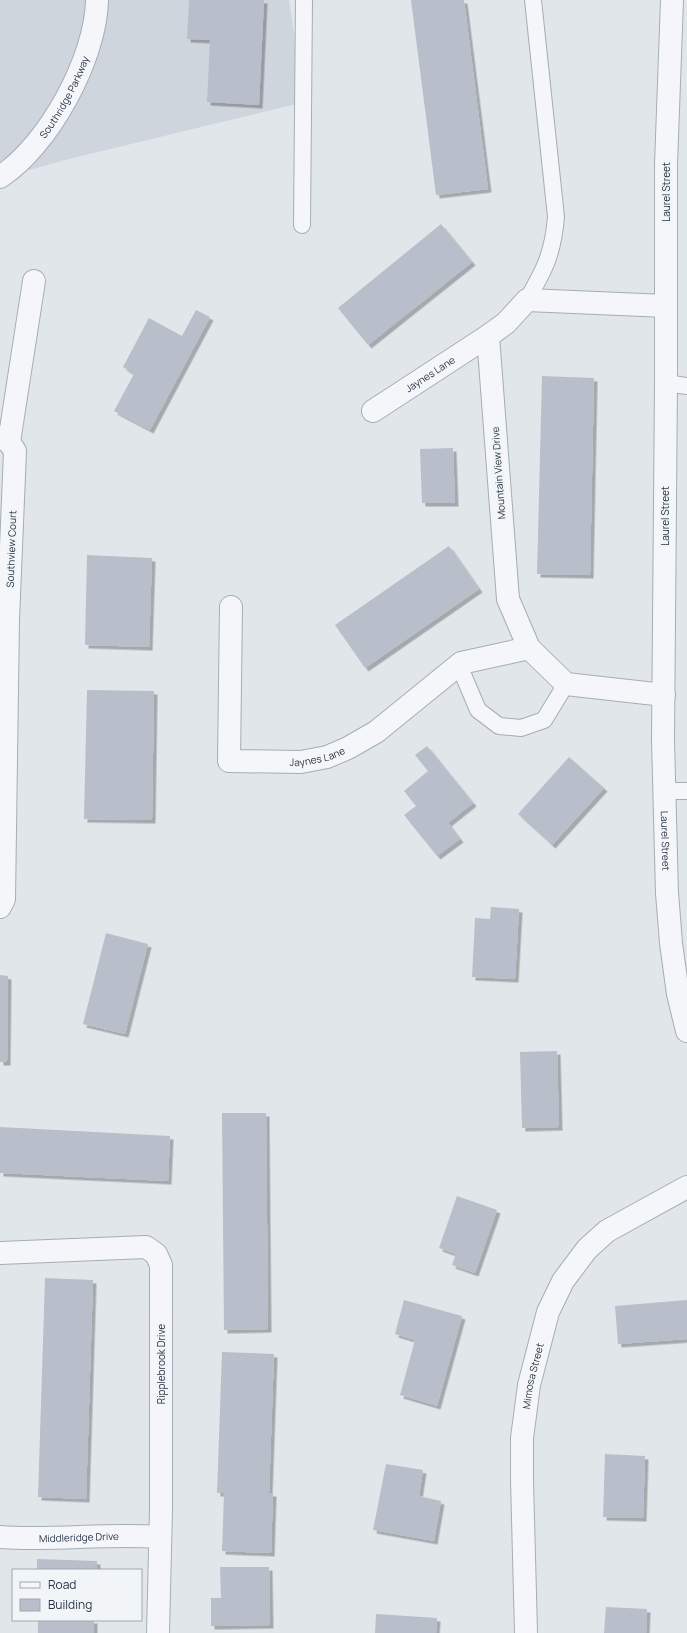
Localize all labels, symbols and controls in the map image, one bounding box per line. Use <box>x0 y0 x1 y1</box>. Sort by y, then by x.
street label: Southridge Parkway <box>36 53 92 141</box>
street label: Laurel Street <box>659 162 673 222</box>
street label: Jaynes Lane <box>402 352 458 395</box>
street label: Mountain View Drive <box>488 426 508 520</box>
street label: Laurel Street <box>658 486 672 546</box>
street label: Southview Court <box>3 510 19 588</box>
street label: Jaynes Lane <box>290 743 347 769</box>
street label: Laurel Street <box>658 811 673 871</box>
street label: Ripplebrook Drive <box>154 1324 168 1404</box>
street label: Mimosa Street <box>519 1341 547 1410</box>
street label: Middleridge Drive <box>39 1529 119 1545</box>
legend <box>12 1569 142 1621</box>
text: Road <box>48 1576 76 1593</box>
text: Building <box>48 1596 92 1613</box>

